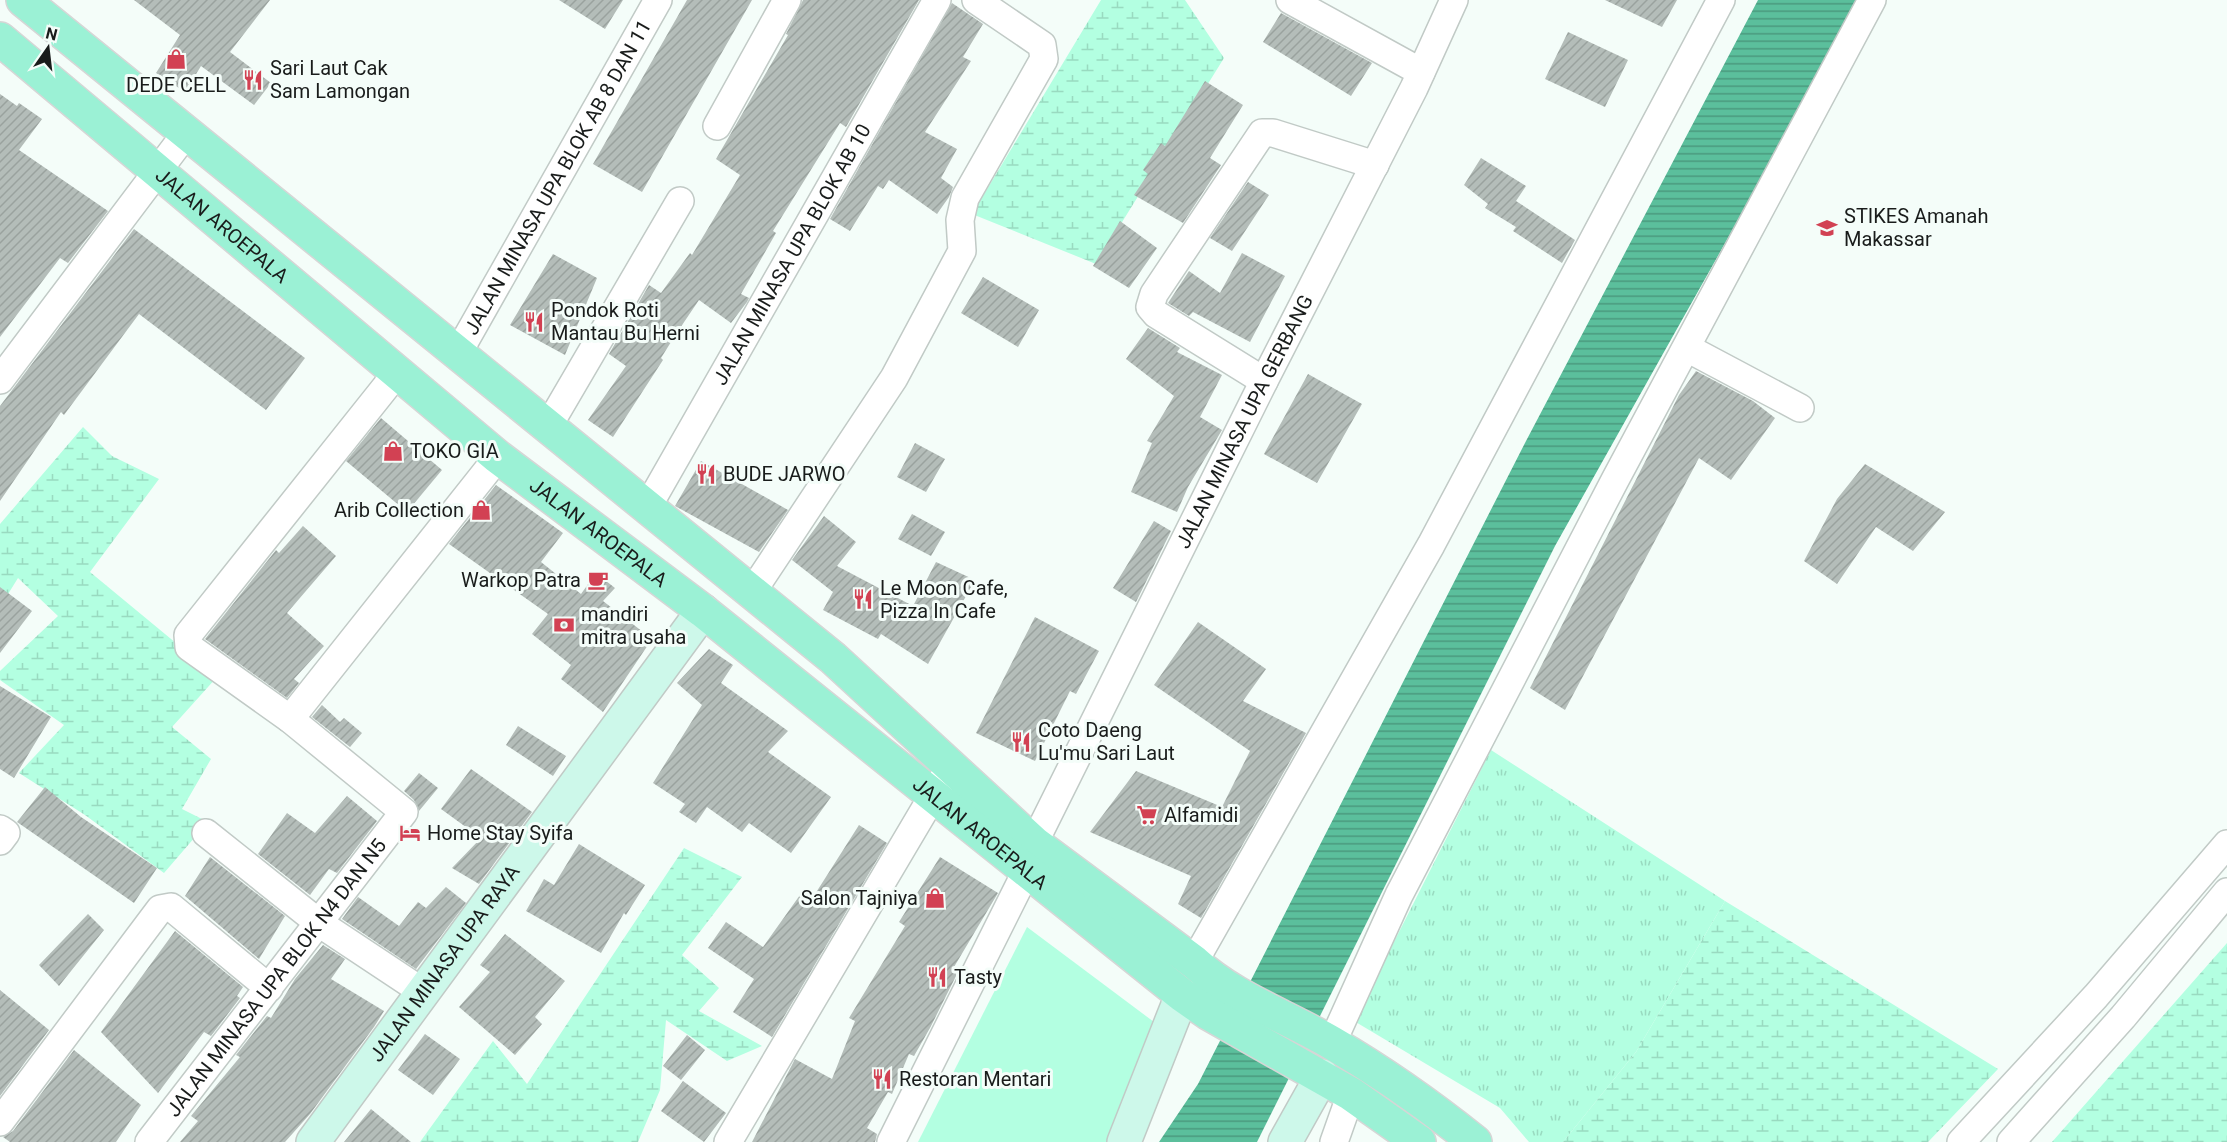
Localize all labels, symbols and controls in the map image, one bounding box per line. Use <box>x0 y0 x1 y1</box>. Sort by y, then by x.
street label: JALAN MINASA UPA BLOK AB 8 DAN 11 <box>459 16 656 339</box>
north arrow <box>18 18 78 78</box>
text: N <box>44 23 59 45</box>
shop icon: DEDE CELL <box>164 47 188 71</box>
place label: Sari Laut Cak Sam Lamongan <box>270 56 410 103</box>
restaurant icon: Sari Laut Cak Sam Lamongan <box>241 68 265 92</box>
place label: DEDE CELL <box>126 73 226 97</box>
street label: JALAN MINASA UPA BLOK AB 10 <box>708 120 876 389</box>
street label: JALAN AROEPALA <box>151 163 293 288</box>
place label: STIKES Amanah Makassar <box>1844 204 1988 251</box>
school or university icon: STIKES Amanah Makassar <box>1815 216 1839 240</box>
street label: JALAN MINASA UPA GERBANG <box>1171 291 1318 552</box>
place label: Pondok Roti Mantau Bu Herni <box>551 298 700 345</box>
restaurant icon: Pondok Roti Mantau Bu Herni <box>522 310 546 334</box>
shop icon: TOKO GIA <box>381 439 405 463</box>
place label: TOKO GIA <box>410 439 499 463</box>
restaurant icon: BUDE JARWO <box>694 462 718 486</box>
place label: BUDE JARWO <box>723 462 846 486</box>
street label: JALAN AROEPALA <box>525 473 672 592</box>
place label: Arib Collection <box>334 498 464 522</box>
shop icon: Arib Collection <box>469 498 493 522</box>
place label: Warkop Patra <box>461 568 581 592</box>
cafe icon: Warkop Patra <box>586 568 610 592</box>
place label: Le Moon Cafe, Pizza In Cafe <box>880 576 1008 623</box>
restaurant icon: Le Moon Cafe, Pizza In Cafe <box>851 587 875 611</box>
place label: mandiri mitra usaha <box>581 602 686 649</box>
bank icon: mandiri mitra usaha <box>552 613 576 637</box>
place label: Coto Daeng Lu'mu Sari Laut <box>1038 718 1175 765</box>
restaurant icon: Coto Daeng Lu'mu Sari Laut <box>1009 730 1033 754</box>
street label: JALAN AROEPALA <box>908 772 1053 895</box>
supermarket icon: Alfamidi <box>1135 803 1159 827</box>
place label: Alfamidi <box>1164 803 1238 827</box>
hotel icon: Home Stay Syifa <box>398 821 422 845</box>
place label: Home Stay Syifa <box>427 821 573 845</box>
street label: JALAN MINASA UPA BLOK N4 DAN N5 <box>161 834 391 1121</box>
street label: JALAN MINASA UPA RAYA <box>364 860 525 1066</box>
place label: Salon Tajniya <box>801 886 918 910</box>
shop icon: Salon Tajniya <box>923 886 947 910</box>
restaurant icon: Tasty <box>925 965 949 989</box>
place label: Tasty <box>954 965 1003 989</box>
restaurant icon: Restoran Mentari <box>870 1067 894 1091</box>
place label: Restoran Mentari <box>899 1067 1051 1091</box>

